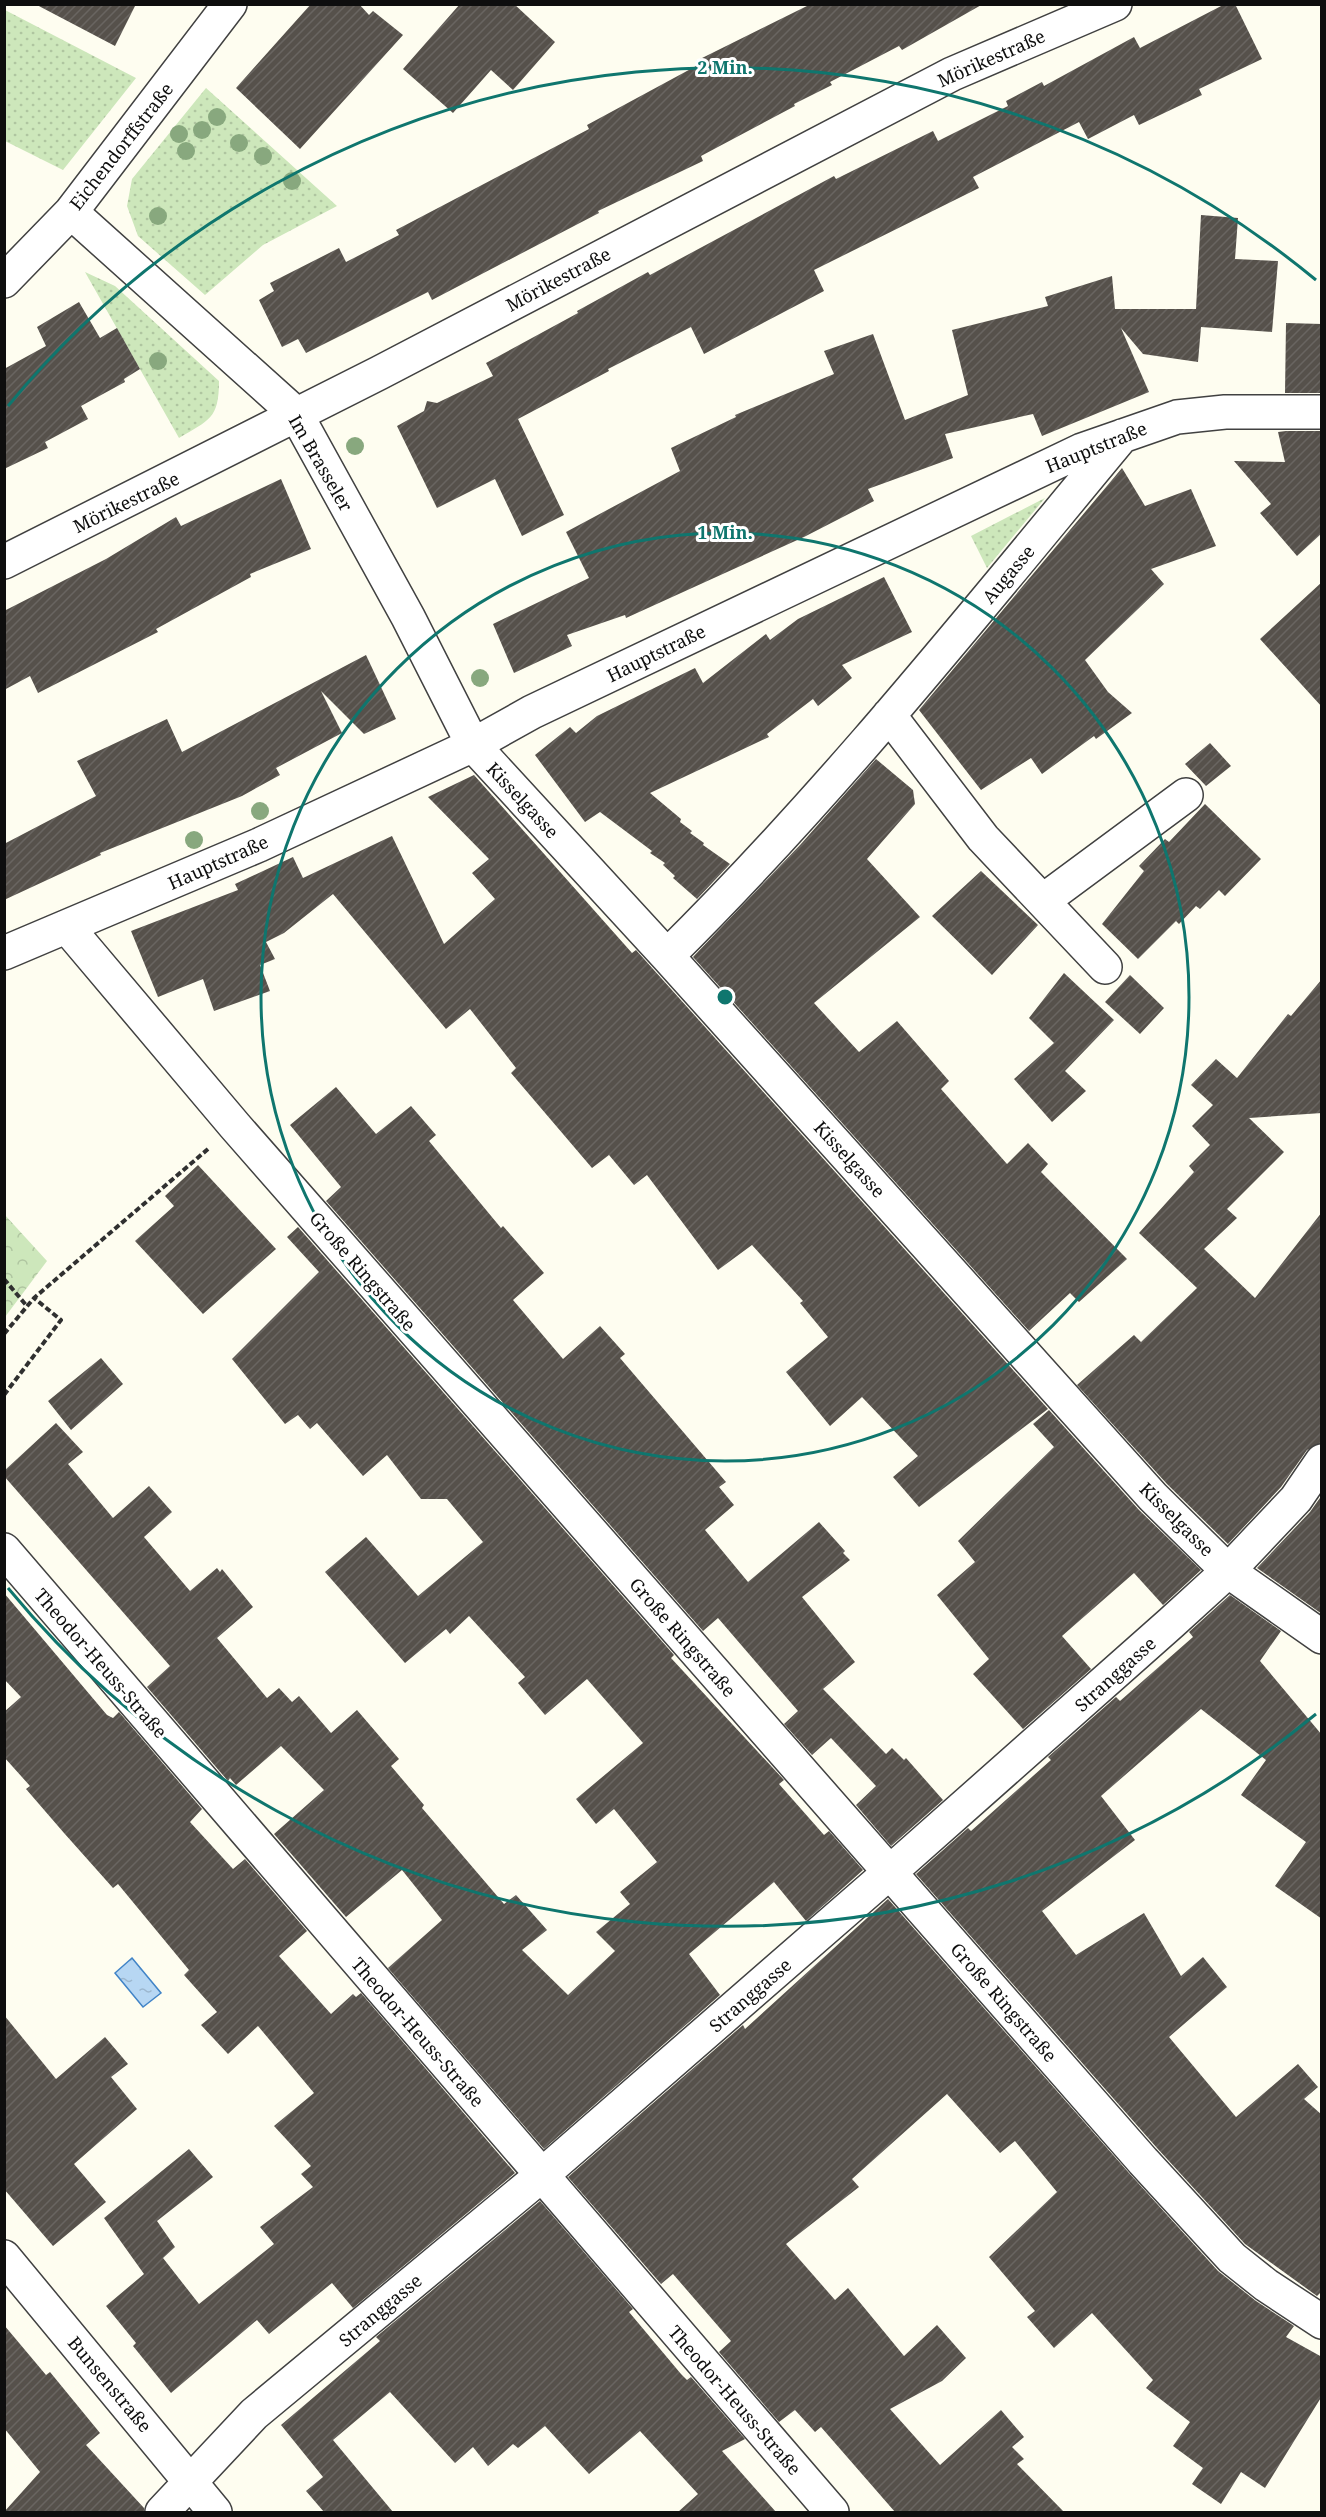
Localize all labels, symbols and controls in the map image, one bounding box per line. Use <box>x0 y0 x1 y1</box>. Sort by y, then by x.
street label: Mörikestraße <box>933 24 1049 92</box>
text: 2 Min. <box>697 55 753 79</box>
street label: Eichendorffstraße <box>64 77 178 215</box>
street label: Mörikestraße <box>501 241 615 317</box>
street label: Im Brasseler <box>284 410 359 516</box>
street label: Hauptstraße <box>1042 416 1150 478</box>
street label: Mörikestraße <box>69 466 183 538</box>
text: 1 Min. <box>697 520 753 544</box>
street label: Augasse <box>976 540 1040 608</box>
street label: Hauptstraße <box>603 619 709 687</box>
street label: Kisselgasse <box>482 757 564 843</box>
street label: Hauptstraße <box>164 829 272 895</box>
centre of rings <box>715 987 735 1007</box>
street label: Kisselgasse <box>809 1115 891 1203</box>
street label: Große Ringstraße <box>305 1206 421 1336</box>
street label: Kisselgasse <box>1135 1477 1219 1561</box>
street label: Große Ringstraße <box>625 1572 741 1702</box>
street label: Theodor-Heuss-Straße <box>29 1583 173 1743</box>
street label: Stranggasse <box>1069 1631 1161 1717</box>
street label: Große Ringstraße <box>946 1937 1062 2067</box>
street label: Theodor-Heuss-Straße <box>346 1952 490 2112</box>
street label: Stranggasse <box>704 1953 796 2037</box>
street label: Stranggasse <box>333 2268 427 2352</box>
street label: Theodor-Heuss-Straße <box>663 2320 807 2480</box>
street label: Bunsenstraße <box>63 2331 157 2437</box>

